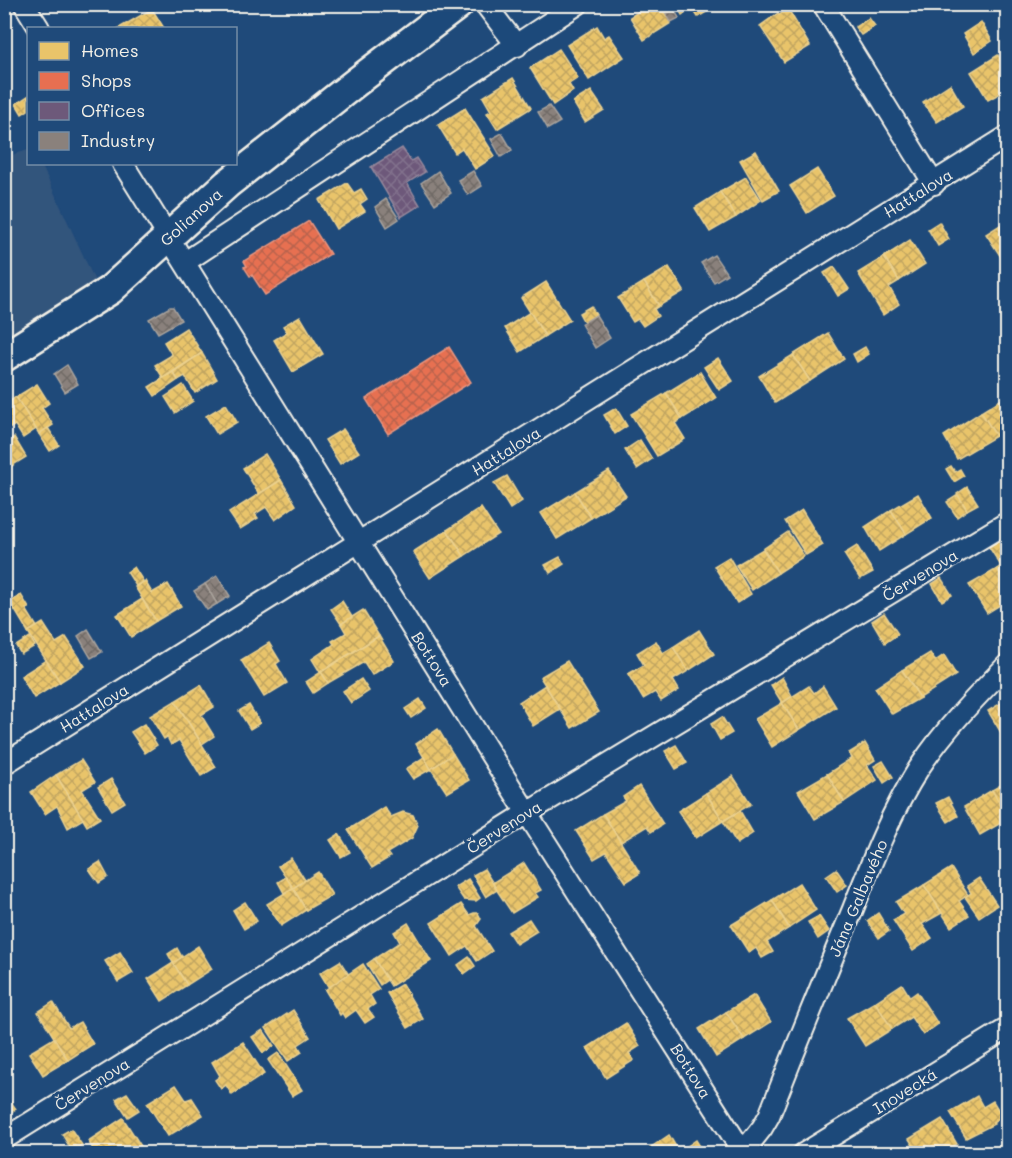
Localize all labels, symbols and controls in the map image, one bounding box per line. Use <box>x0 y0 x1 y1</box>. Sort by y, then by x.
legend <box>27 27 237 165</box>
text: Homes <box>81 38 139 62</box>
text: Shops <box>81 68 132 92</box>
text: Offices <box>81 98 145 122</box>
text: Industry <box>81 128 155 152</box>
street label: Hattalova <box>879 163 956 222</box>
street label: Golianova <box>155 183 226 250</box>
street label: Hattalova <box>467 421 544 480</box>
street label: Červenova <box>878 544 961 605</box>
street label: Bottova <box>407 627 458 690</box>
street label: Hattalova <box>55 678 132 737</box>
street label: Červenova <box>462 795 545 858</box>
street label: Jána Galbavého <box>823 836 892 959</box>
street label: Bottova <box>666 1039 717 1102</box>
street label: Červenova <box>50 1052 133 1115</box>
street label: Inovecká <box>869 1063 941 1118</box>

